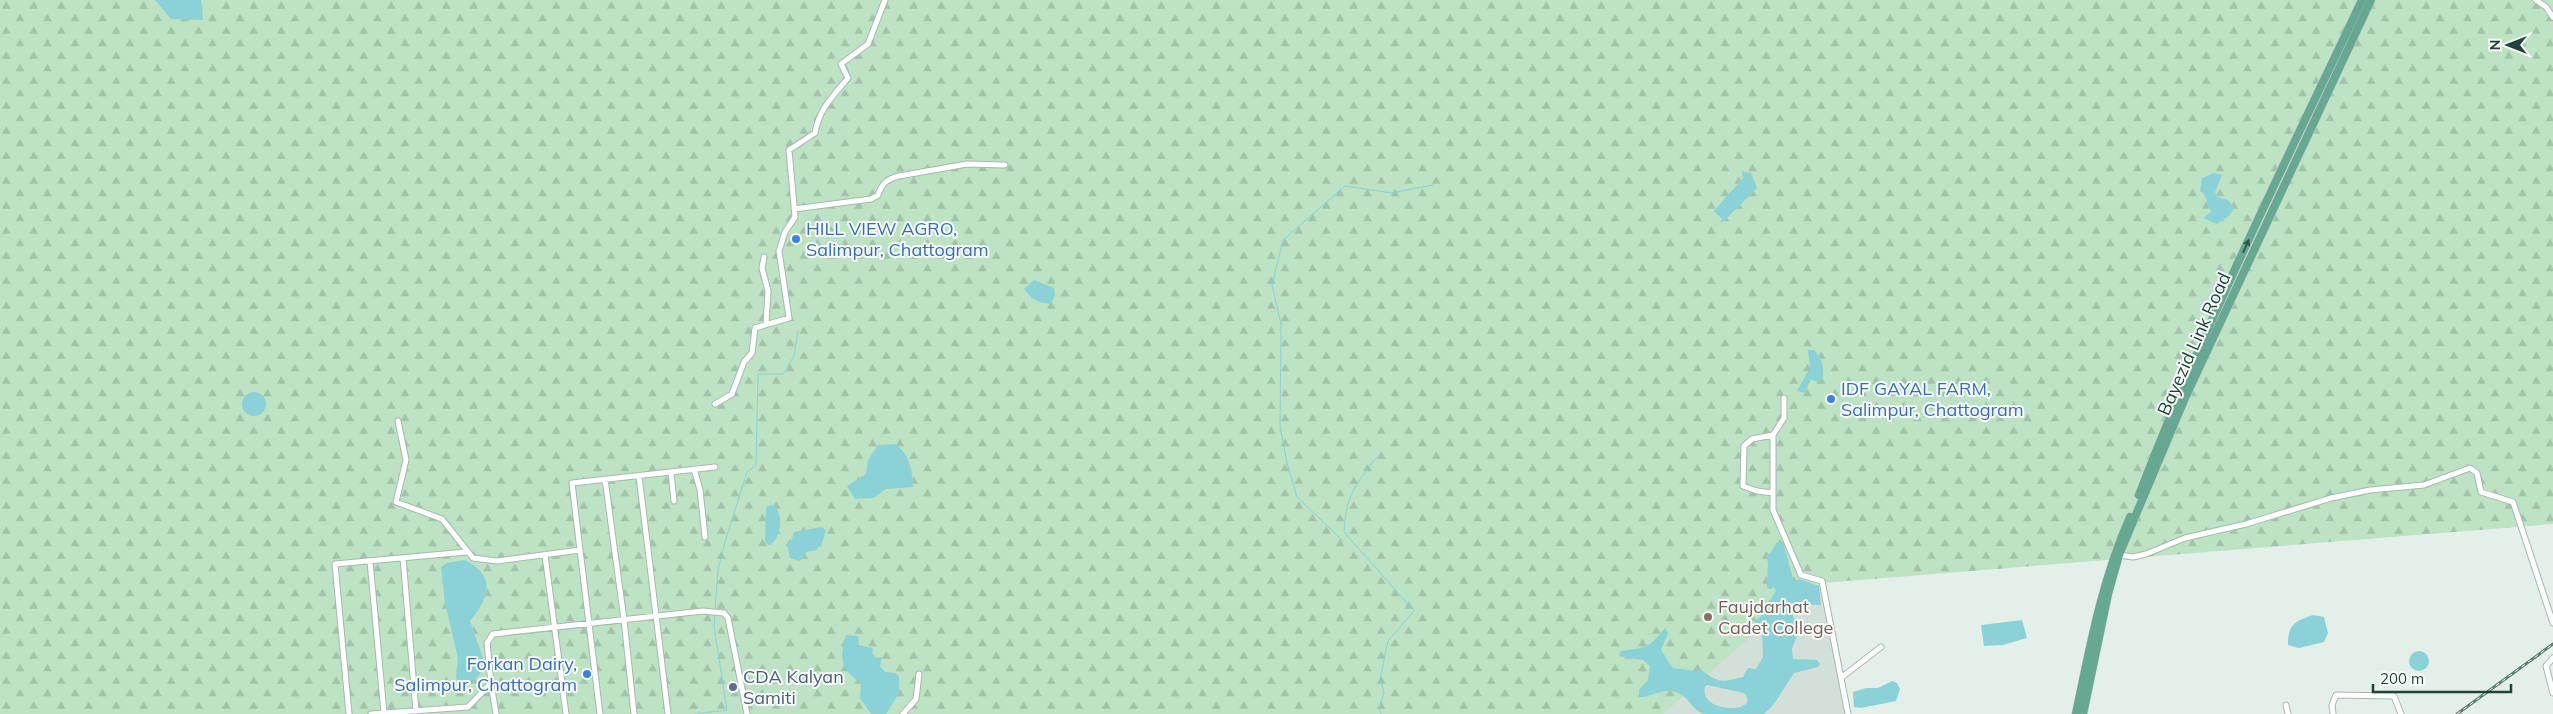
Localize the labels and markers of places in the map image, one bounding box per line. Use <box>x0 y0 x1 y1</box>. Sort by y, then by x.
place label: HILL VIEW AGRO, Salimpur, Chattogram <box>806 217 989 261</box>
marker: HILL VIEW AGRO, Salimpur, Chattogram <box>790 233 802 245</box>
place label: IDF GAYAL FARM, Salimpur, Chattogram <box>1841 377 2024 421</box>
marker: IDF GAYAL FARM, Salimpur, Chattogram <box>1825 393 1837 405</box>
place label: Faujdarhat Cadet College <box>1718 595 1833 639</box>
marker: Faujdarhat Cadet College <box>1702 611 1714 623</box>
place label: Forkan Dairy, Salimpur, Chattogram <box>394 652 577 696</box>
place label: CDA Kalyan Samiti <box>743 665 844 709</box>
marker: Forkan Dairy, Salimpur, Chattogram <box>581 668 593 680</box>
marker: CDA Kalyan Samiti <box>727 681 739 693</box>

